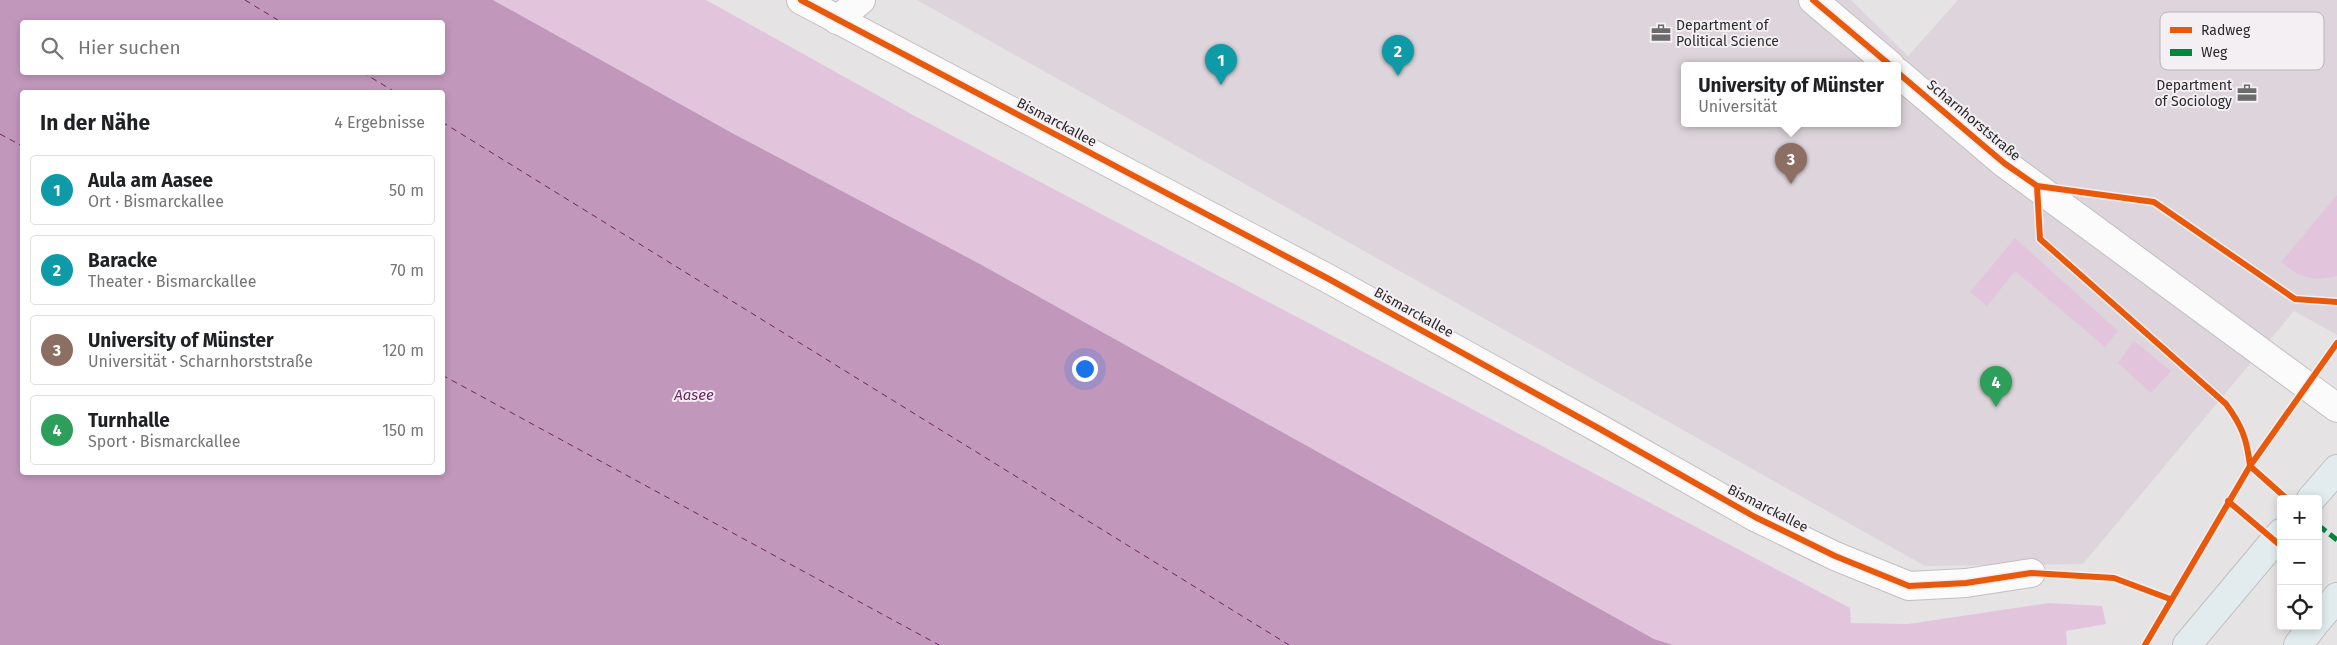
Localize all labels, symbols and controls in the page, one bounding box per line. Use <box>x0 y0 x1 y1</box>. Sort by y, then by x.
legend <box>2160 12 2324 70</box>
place label: Department of Political Science <box>1676 17 1779 50</box>
search box <box>20 20 445 75</box>
office icon: Department of Political Science <box>1650 22 1672 44</box>
text: Radweg <box>2201 22 2251 39</box>
icon: search <box>38 34 66 62</box>
pin: 2 <box>1382 35 1414 76</box>
text: Hier suchen <box>78 36 181 59</box>
pin: 1 <box>1205 44 1237 85</box>
text: Weg <box>2201 44 2228 61</box>
popup <box>1681 62 1901 127</box>
text: University of Münster <box>1698 74 1884 97</box>
street label: Scharnhorststraße <box>1923 76 2024 164</box>
place label: Department of Sociology <box>2154 77 2233 110</box>
office icon: Department of Sociology <box>2236 82 2258 104</box>
street label: Bismarckallee <box>1014 94 1100 151</box>
text: Universität <box>1698 97 1777 116</box>
text: In der Nähe <box>40 110 150 136</box>
text: 4 Ergebnisse <box>334 113 425 132</box>
pin: 3 <box>1775 143 1807 184</box>
text: Aula am Aasee <box>88 169 213 192</box>
text: 1 <box>53 181 61 200</box>
text: 50 m <box>389 181 424 200</box>
text: Ort · Bismarckallee <box>88 192 224 211</box>
text: Baracke <box>88 249 157 272</box>
text: 2 <box>53 261 61 280</box>
text: 70 m <box>390 261 424 280</box>
text: Theater · Bismarckallee <box>88 272 256 291</box>
street label: Bismarckallee <box>1371 284 1456 341</box>
text: University of Münster <box>88 329 274 352</box>
text: 3 <box>53 341 61 360</box>
text: 120 m <box>382 341 424 360</box>
text: Universität · Scharnhorststraße <box>88 352 313 371</box>
your location <box>1072 356 1098 382</box>
pin: 4 <box>1980 366 2012 407</box>
water label: Aasee <box>673 386 714 404</box>
text: Turnhalle <box>88 409 170 432</box>
text: 4 <box>52 421 62 440</box>
text: 150 m <box>382 421 424 440</box>
text: Sport · Bismarckallee <box>88 432 241 451</box>
street label: Bismarckallee <box>1725 481 1811 536</box>
map controls <box>2277 495 2322 630</box>
button: + <box>2277 495 2322 540</box>
button: − <box>2277 540 2322 585</box>
button: locate <box>2277 585 2322 630</box>

